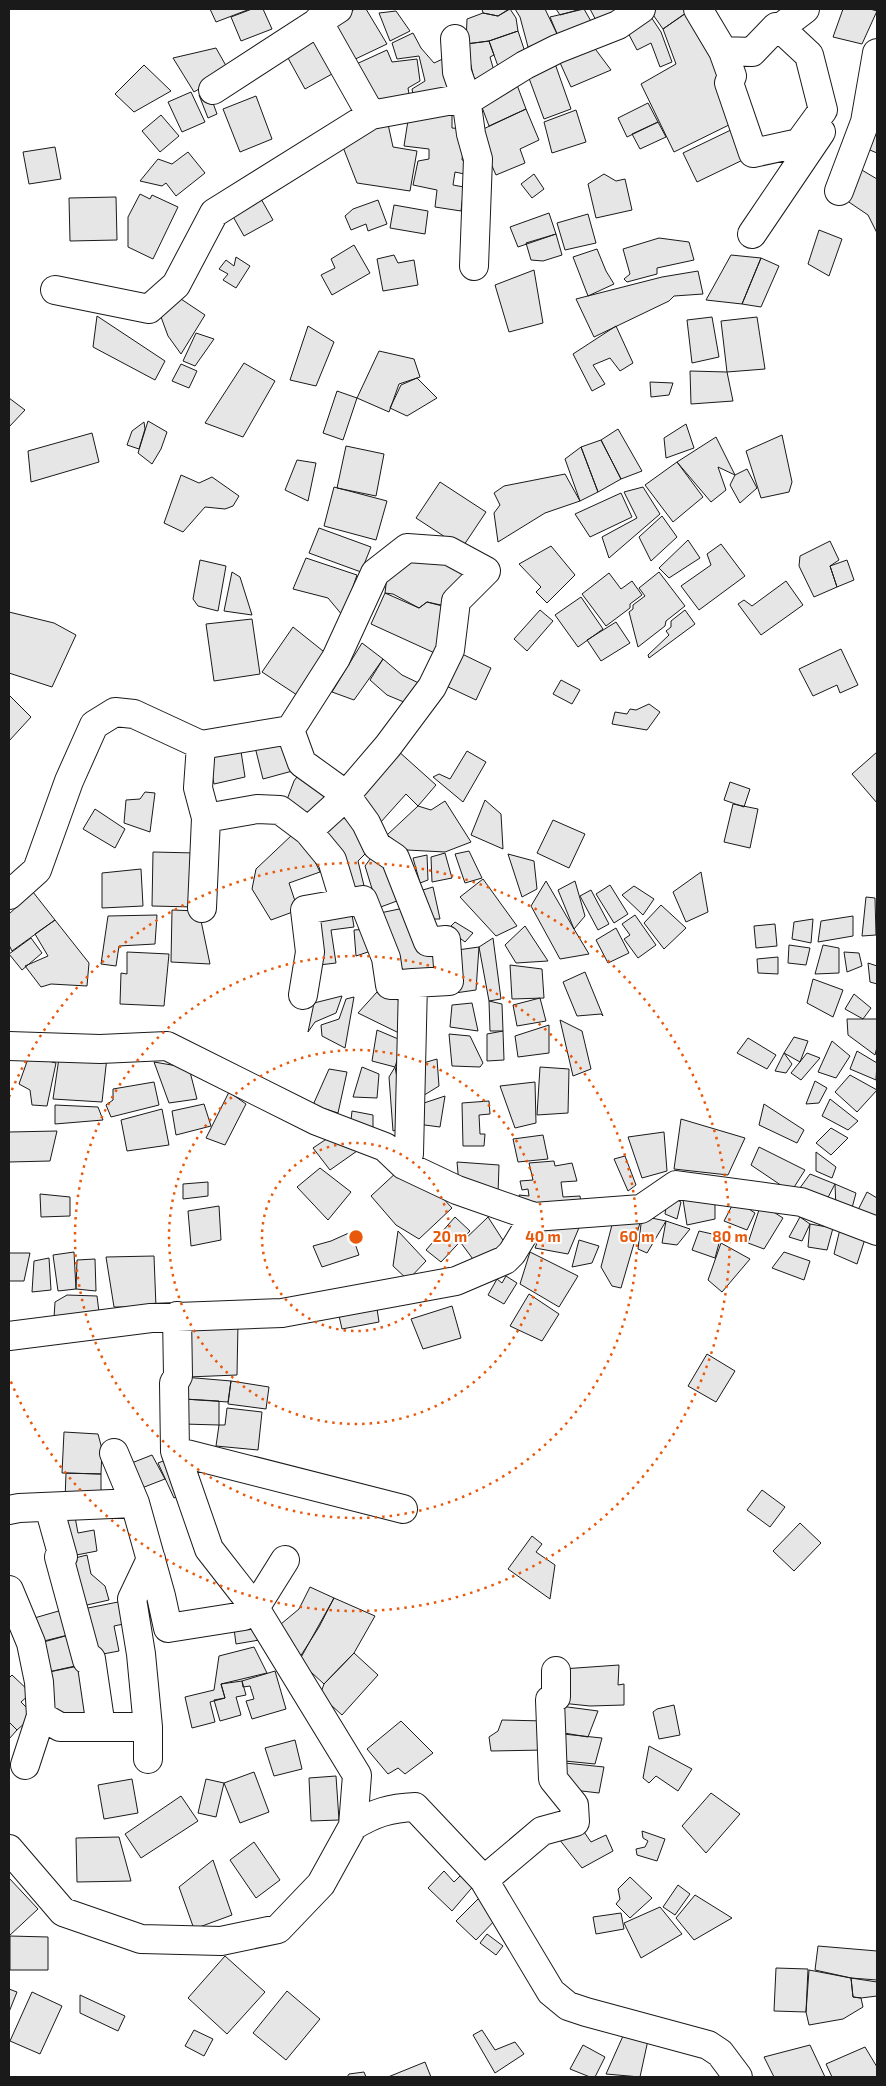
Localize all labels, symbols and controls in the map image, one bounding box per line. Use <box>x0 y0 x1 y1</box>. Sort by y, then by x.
text: 20 m <box>433 1227 467 1245</box>
text: 40 m <box>525 1227 561 1245</box>
text: 60 m <box>620 1227 654 1245</box>
text: 80 m <box>712 1227 748 1245</box>
centre of rings <box>347 1228 365 1246</box>

